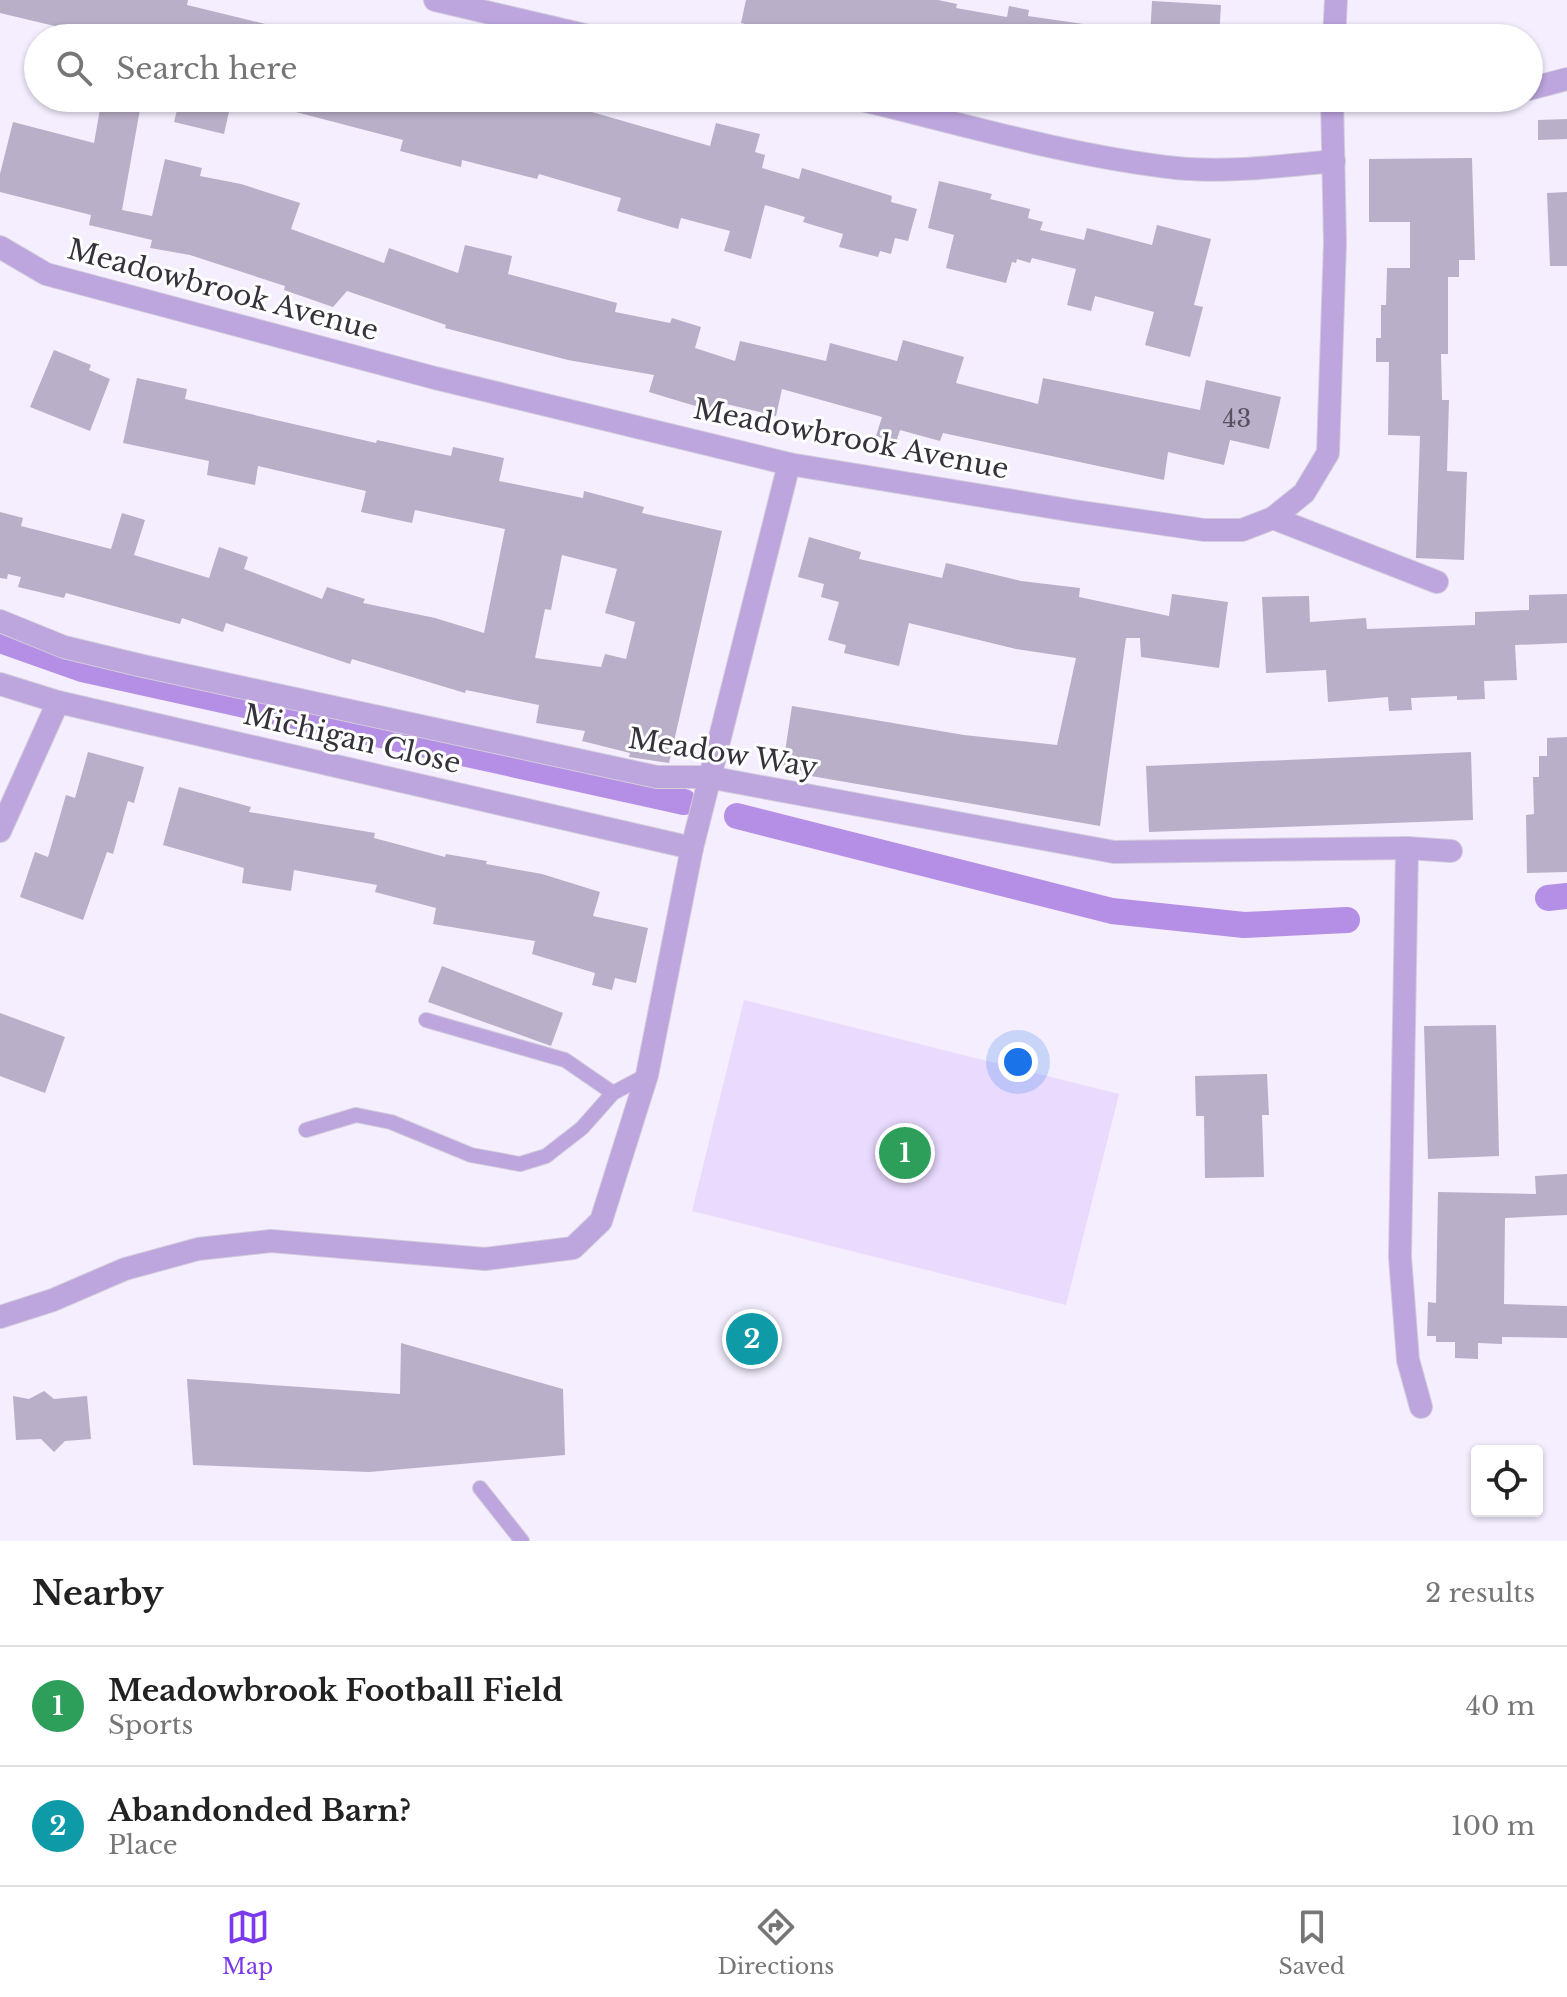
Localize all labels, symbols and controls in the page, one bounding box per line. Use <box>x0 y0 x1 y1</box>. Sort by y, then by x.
search box <box>24 24 1543 112</box>
icon: search <box>52 46 96 90</box>
text: Search here <box>116 50 297 87</box>
street label: Meadowbrook Avenue <box>64 232 382 348</box>
street label: Meadowbrook Avenue <box>690 391 1012 487</box>
house number: 43 <box>1223 404 1251 433</box>
street label: Michigan Close <box>240 697 464 781</box>
street label: Meadow Way <box>626 721 820 785</box>
your location <box>998 1042 1038 1082</box>
pin: 1 <box>879 1123 931 1183</box>
pin: 2 <box>726 1309 778 1369</box>
map controls <box>1471 1445 1543 1517</box>
button: locate <box>1471 1445 1543 1517</box>
text: Nearby <box>32 1572 164 1614</box>
text: 2 results <box>1425 1577 1535 1609</box>
text: Meadowbrook Football Field <box>108 1672 563 1709</box>
text: 1 <box>52 1690 64 1722</box>
text: 40 m <box>1466 1690 1535 1722</box>
text: Sports <box>108 1709 193 1741</box>
text: Abandonded Barn? <box>108 1792 411 1829</box>
text: 2 <box>50 1810 66 1842</box>
text: 100 m <box>1451 1810 1535 1842</box>
text: Place <box>108 1829 178 1861</box>
tab: Map <box>222 1905 273 1980</box>
tab: Directions <box>717 1905 834 1980</box>
tab: Saved <box>1279 1905 1345 1980</box>

